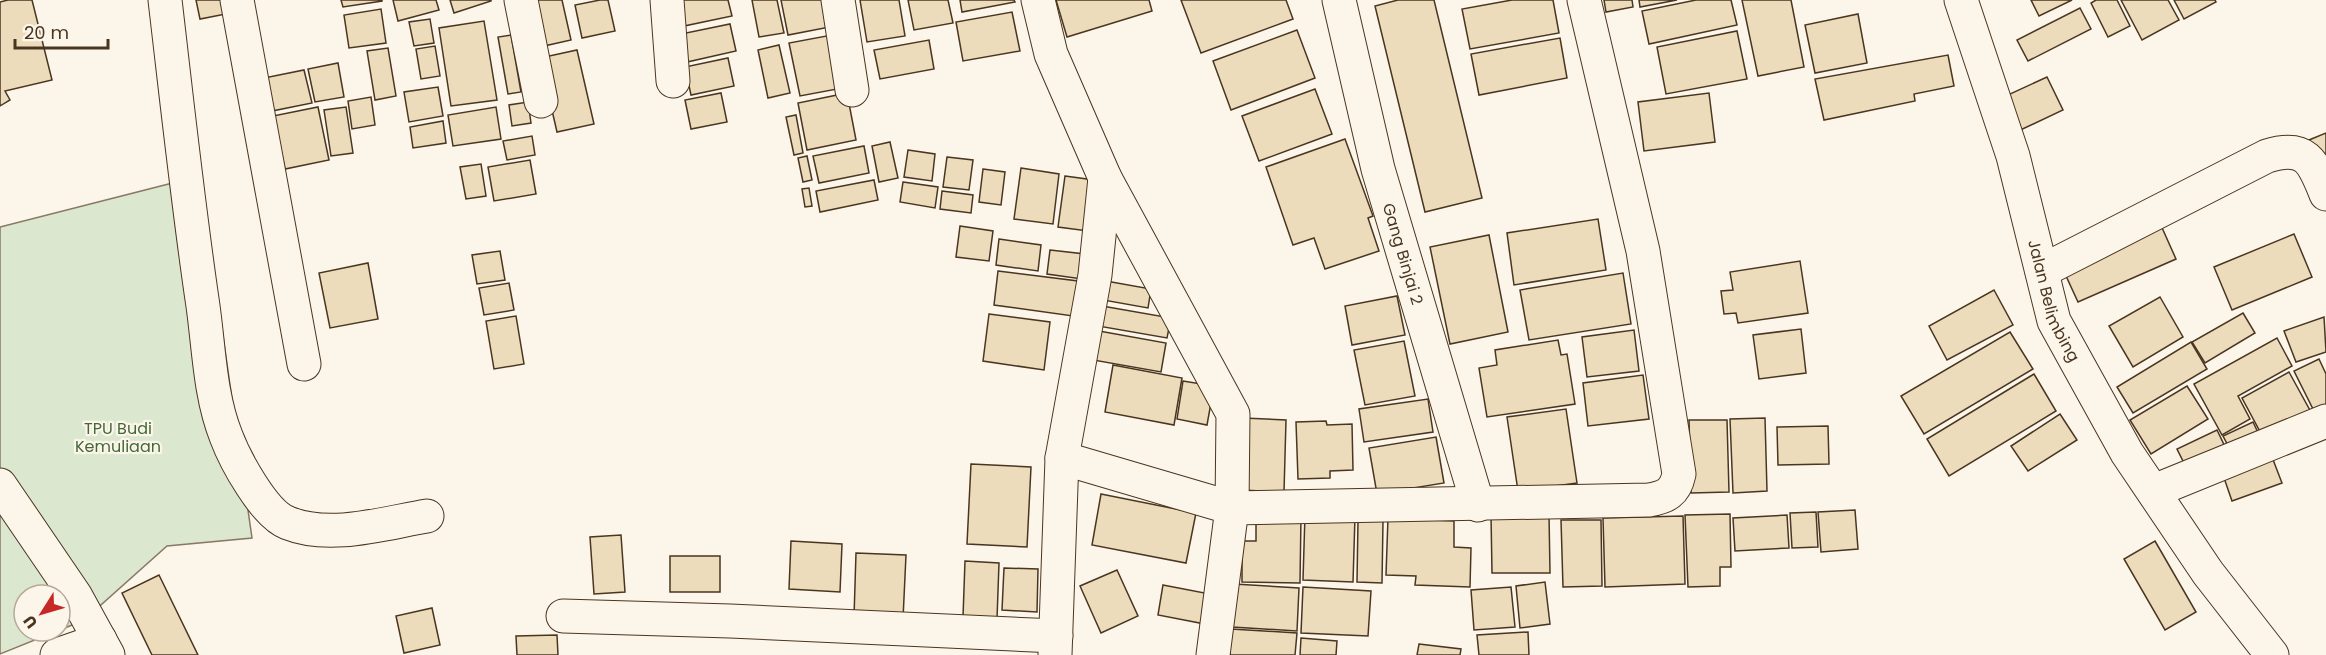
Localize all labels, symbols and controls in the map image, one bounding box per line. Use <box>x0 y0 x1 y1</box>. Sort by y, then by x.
scale bar <box>15 12 108 50</box>
text: 20 m <box>24 20 69 45</box>
street label: Gang Binjai 2 <box>1377 200 1429 307</box>
street label: Jalan Belimbing <box>2023 237 2086 366</box>
park label: TPU Budi Kemuliaan <box>75 417 161 458</box>
north arrow <box>12 583 72 643</box>
text: U <box>18 610 43 633</box>

